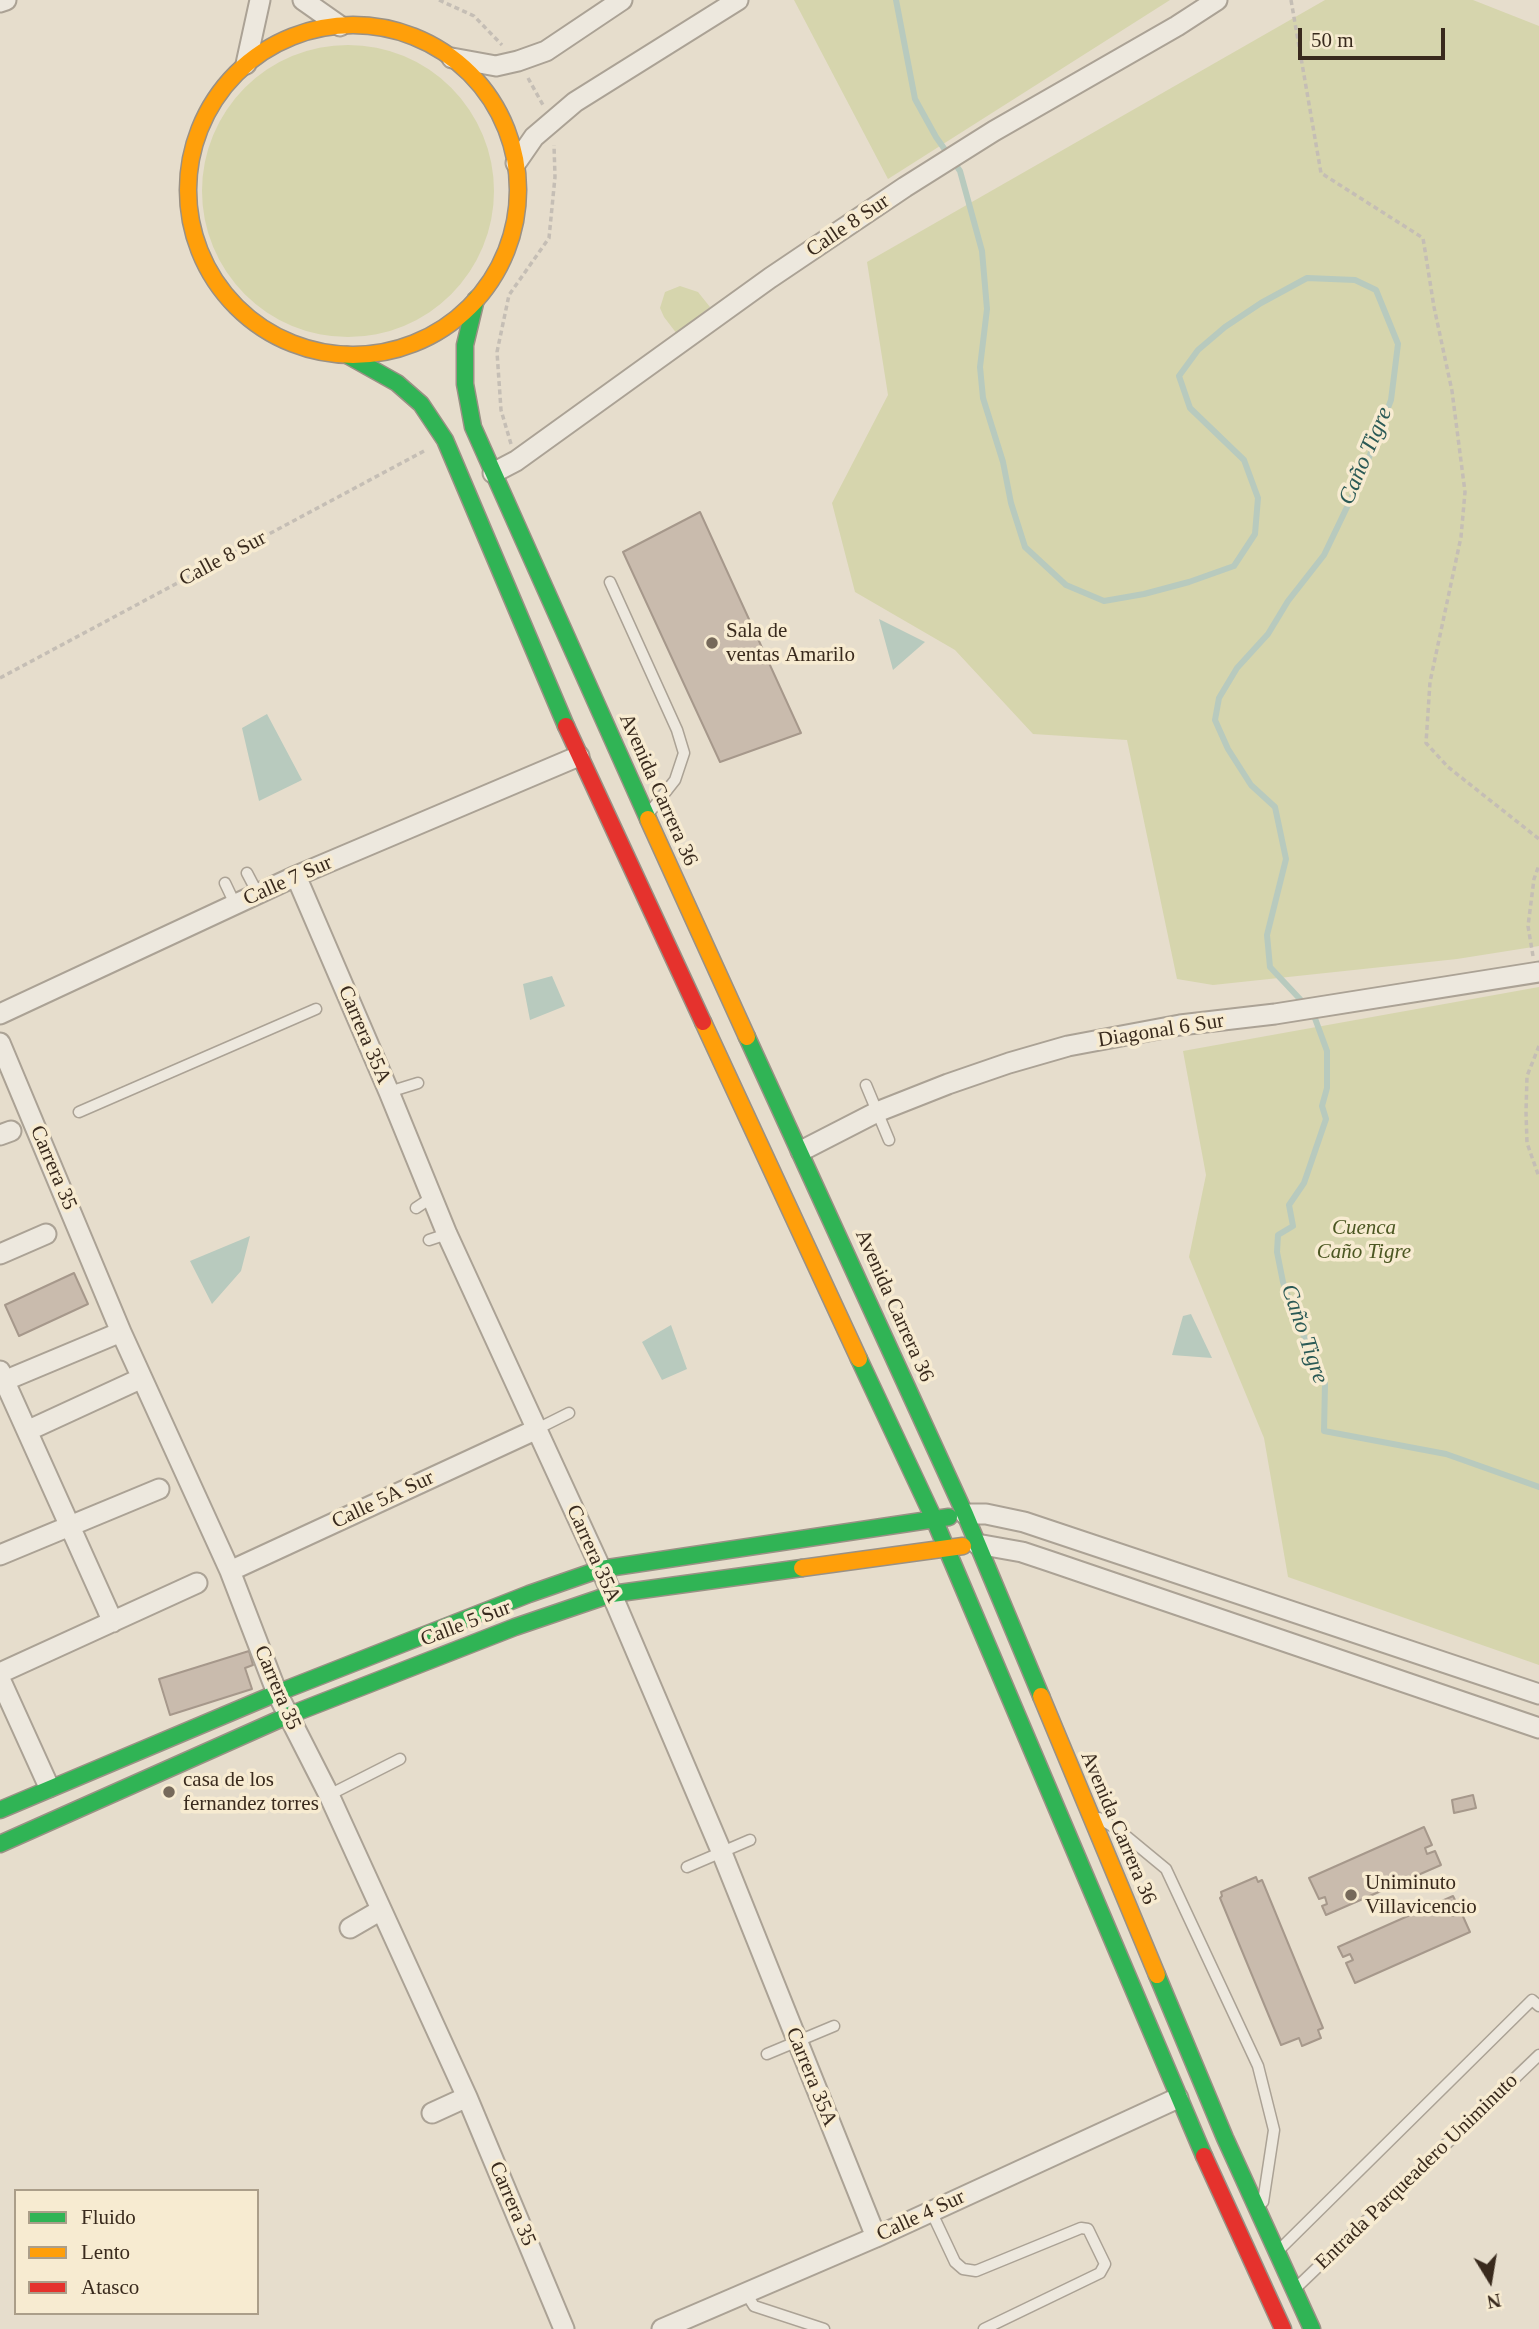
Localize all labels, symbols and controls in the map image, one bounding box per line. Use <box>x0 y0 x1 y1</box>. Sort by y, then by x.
scale bar <box>1301 14 1448 58</box>
text: 50 m <box>1311 28 1354 52</box>
street label: Calle 8 Sur <box>802 189 894 263</box>
water label: Caño Tigre <box>1333 403 1399 509</box>
street label: Calle 8 Sur <box>175 526 271 592</box>
place label: Sala de ventas Amarilo <box>726 618 855 668</box>
marker: Sala de ventas Amarilo <box>704 635 720 651</box>
street label: Avenida Carrera 36 <box>613 710 703 870</box>
street label: Calle 7 Sur <box>240 850 336 912</box>
street label: Carrera 35A <box>332 982 396 1088</box>
street label: Diagonal 6 Sur <box>1096 1009 1226 1053</box>
street label: Carrera 35 <box>24 1122 82 1214</box>
park label: Cuenca Caño Tigre <box>1317 1215 1411 1265</box>
street label: Avenida Carrera 36 <box>849 1226 939 1386</box>
water label: Caño Tigre <box>1274 1281 1334 1387</box>
street label: Calle 5A Sur <box>328 1465 438 1535</box>
street label: Carrera 35A <box>560 1501 626 1607</box>
street label: Calle 5 Sur <box>417 1595 515 1653</box>
street label: Carrera 35 <box>248 1642 306 1734</box>
street label: Avenida Carrera 36 <box>1074 1748 1162 1908</box>
place label: casa de los fernandez torres <box>183 1767 319 1817</box>
marker: casa de los fernandez torres <box>161 1784 177 1800</box>
place label: Uniminuto Villavicencio <box>1365 1870 1477 1920</box>
marker: Uniminuto Villavicencio <box>1343 1887 1359 1903</box>
street label: Carrera 35A <box>780 2024 842 2130</box>
street label: Entrada Parqueadero Uniminuto <box>1311 2069 1523 2275</box>
street label: Carrera 35 <box>483 2158 541 2250</box>
street label: Calle 4 Sur <box>873 2185 969 2247</box>
legend <box>14 2189 259 2315</box>
text: Fluido <box>81 2205 136 2229</box>
text: Lento <box>81 2240 130 2264</box>
north arrow <box>1455 2245 1525 2315</box>
text: Atasco <box>81 2275 139 2299</box>
text: N <box>1485 2289 1503 2313</box>

